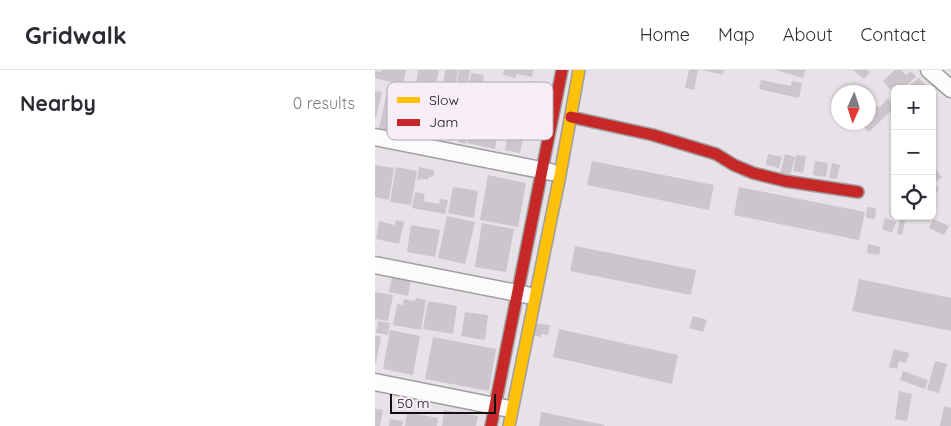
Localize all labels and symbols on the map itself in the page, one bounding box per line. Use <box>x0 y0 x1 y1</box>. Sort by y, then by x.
legend <box>387 82 553 140</box>
north arrow <box>831 85 876 130</box>
text: Slow <box>429 91 459 109</box>
text: Jam <box>429 113 458 131</box>
scale bar <box>390 391 496 414</box>

